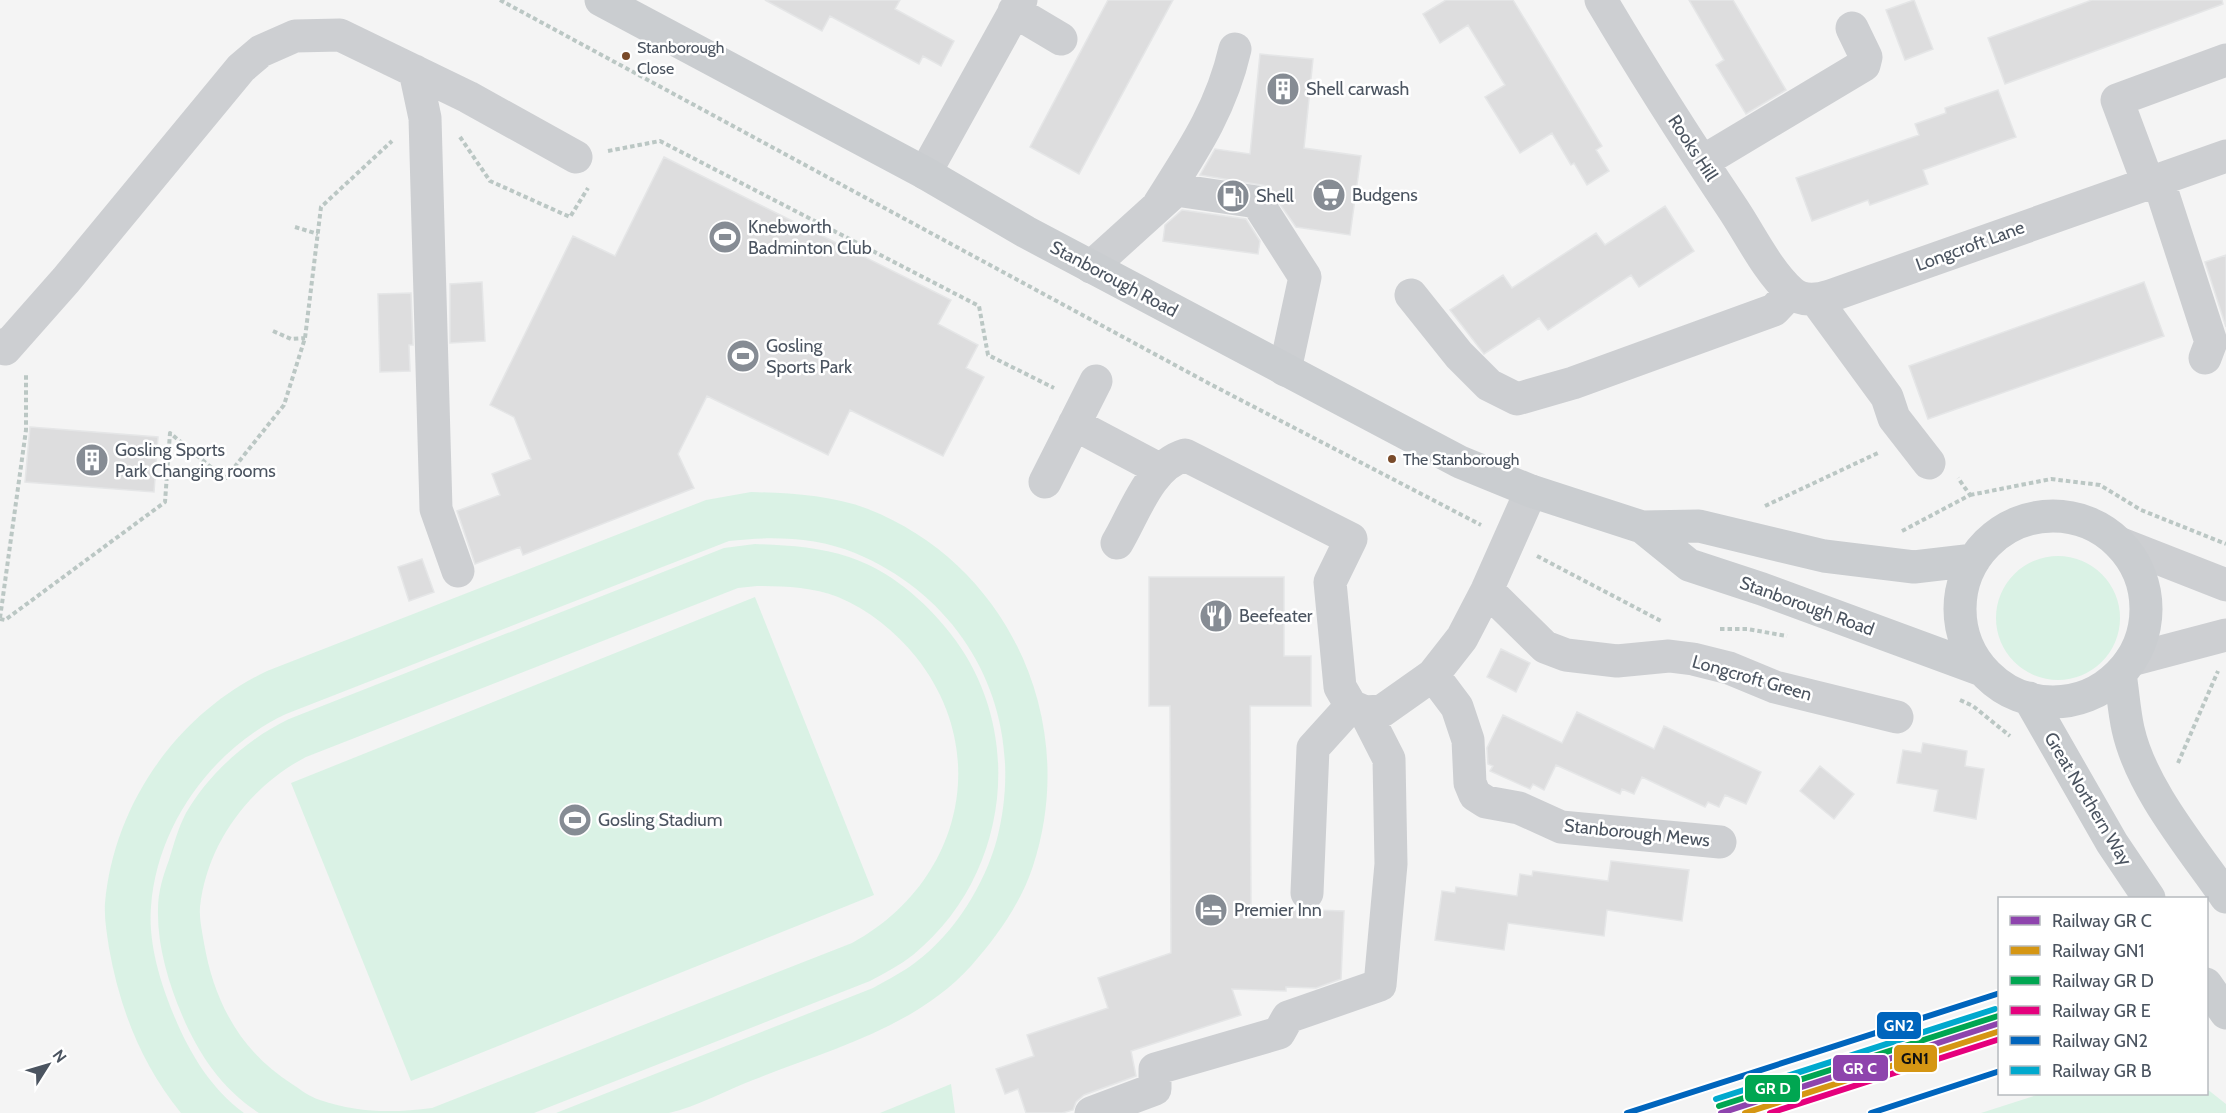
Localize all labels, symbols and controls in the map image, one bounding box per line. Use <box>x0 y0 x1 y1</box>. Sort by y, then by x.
place label: Stanborough Close <box>637 38 724 78</box>
marker: Stanborough Close <box>620 50 632 62</box>
building icon: Shell carwash <box>1265 71 1301 107</box>
place label: Shell carwash <box>1306 78 1409 100</box>
street label: Rooks Hill <box>1663 111 1723 186</box>
supermarket icon: Budgens <box>1311 177 1347 213</box>
fuel station icon: Shell <box>1215 178 1251 214</box>
place label: Budgens <box>1352 184 1418 206</box>
place label: Shell <box>1256 185 1295 207</box>
place label: Knebworth Badminton Club <box>748 216 872 259</box>
street label: Longcroft Lane <box>1913 216 2027 276</box>
sports icon: Knebworth Badminton Club <box>707 219 743 255</box>
street label: Stanborough Road <box>1046 236 1182 322</box>
place label: Gosling Sports Park <box>766 335 853 378</box>
sports icon: Gosling Sports Park <box>725 338 761 374</box>
place label: Gosling Sports Park Changing rooms <box>115 439 276 482</box>
building icon: Gosling Sports Park Changing rooms <box>74 442 110 478</box>
place label: The Stanborough <box>1403 450 1519 469</box>
marker: The Stanborough <box>1386 453 1398 465</box>
street label: Stanborough Road <box>1737 571 1877 641</box>
restaurant icon: Beefeater <box>1198 598 1234 634</box>
place label: Beefeater <box>1239 605 1313 627</box>
street label: Longcroft Green <box>1690 650 1814 706</box>
street label: Great Northern Way <box>2039 728 2137 870</box>
sports icon: Gosling Stadium <box>557 802 593 838</box>
place label: Gosling Stadium <box>598 809 722 831</box>
street label: Stanborough Mews <box>1563 814 1711 852</box>
hotel icon: Premier Inn <box>1193 892 1229 928</box>
legend <box>1998 897 2208 1095</box>
place label: Premier Inn <box>1234 899 1322 921</box>
text: Railway GR C <box>2052 910 2152 932</box>
text: Railway GN1 <box>2052 940 2144 962</box>
text: Railway GR D <box>2052 970 2154 992</box>
text: Railway GR E <box>2052 1000 2151 1022</box>
line badge: GN2 <box>1876 1011 1922 1040</box>
text: GN2 <box>1884 1016 1914 1035</box>
text: Railway GN2 <box>2052 1030 2148 1052</box>
north arrow <box>18 1035 78 1095</box>
line badge: GN1 <box>1893 1044 1938 1073</box>
text: N <box>49 1046 71 1067</box>
text: GN1 <box>1901 1049 1929 1068</box>
line badge: GR C <box>1832 1054 1889 1082</box>
text: GR C <box>1843 1059 1877 1078</box>
text: Railway GR B <box>2052 1060 2152 1082</box>
line badge: GR D <box>1744 1074 1801 1103</box>
text: GR D <box>1755 1079 1791 1098</box>

